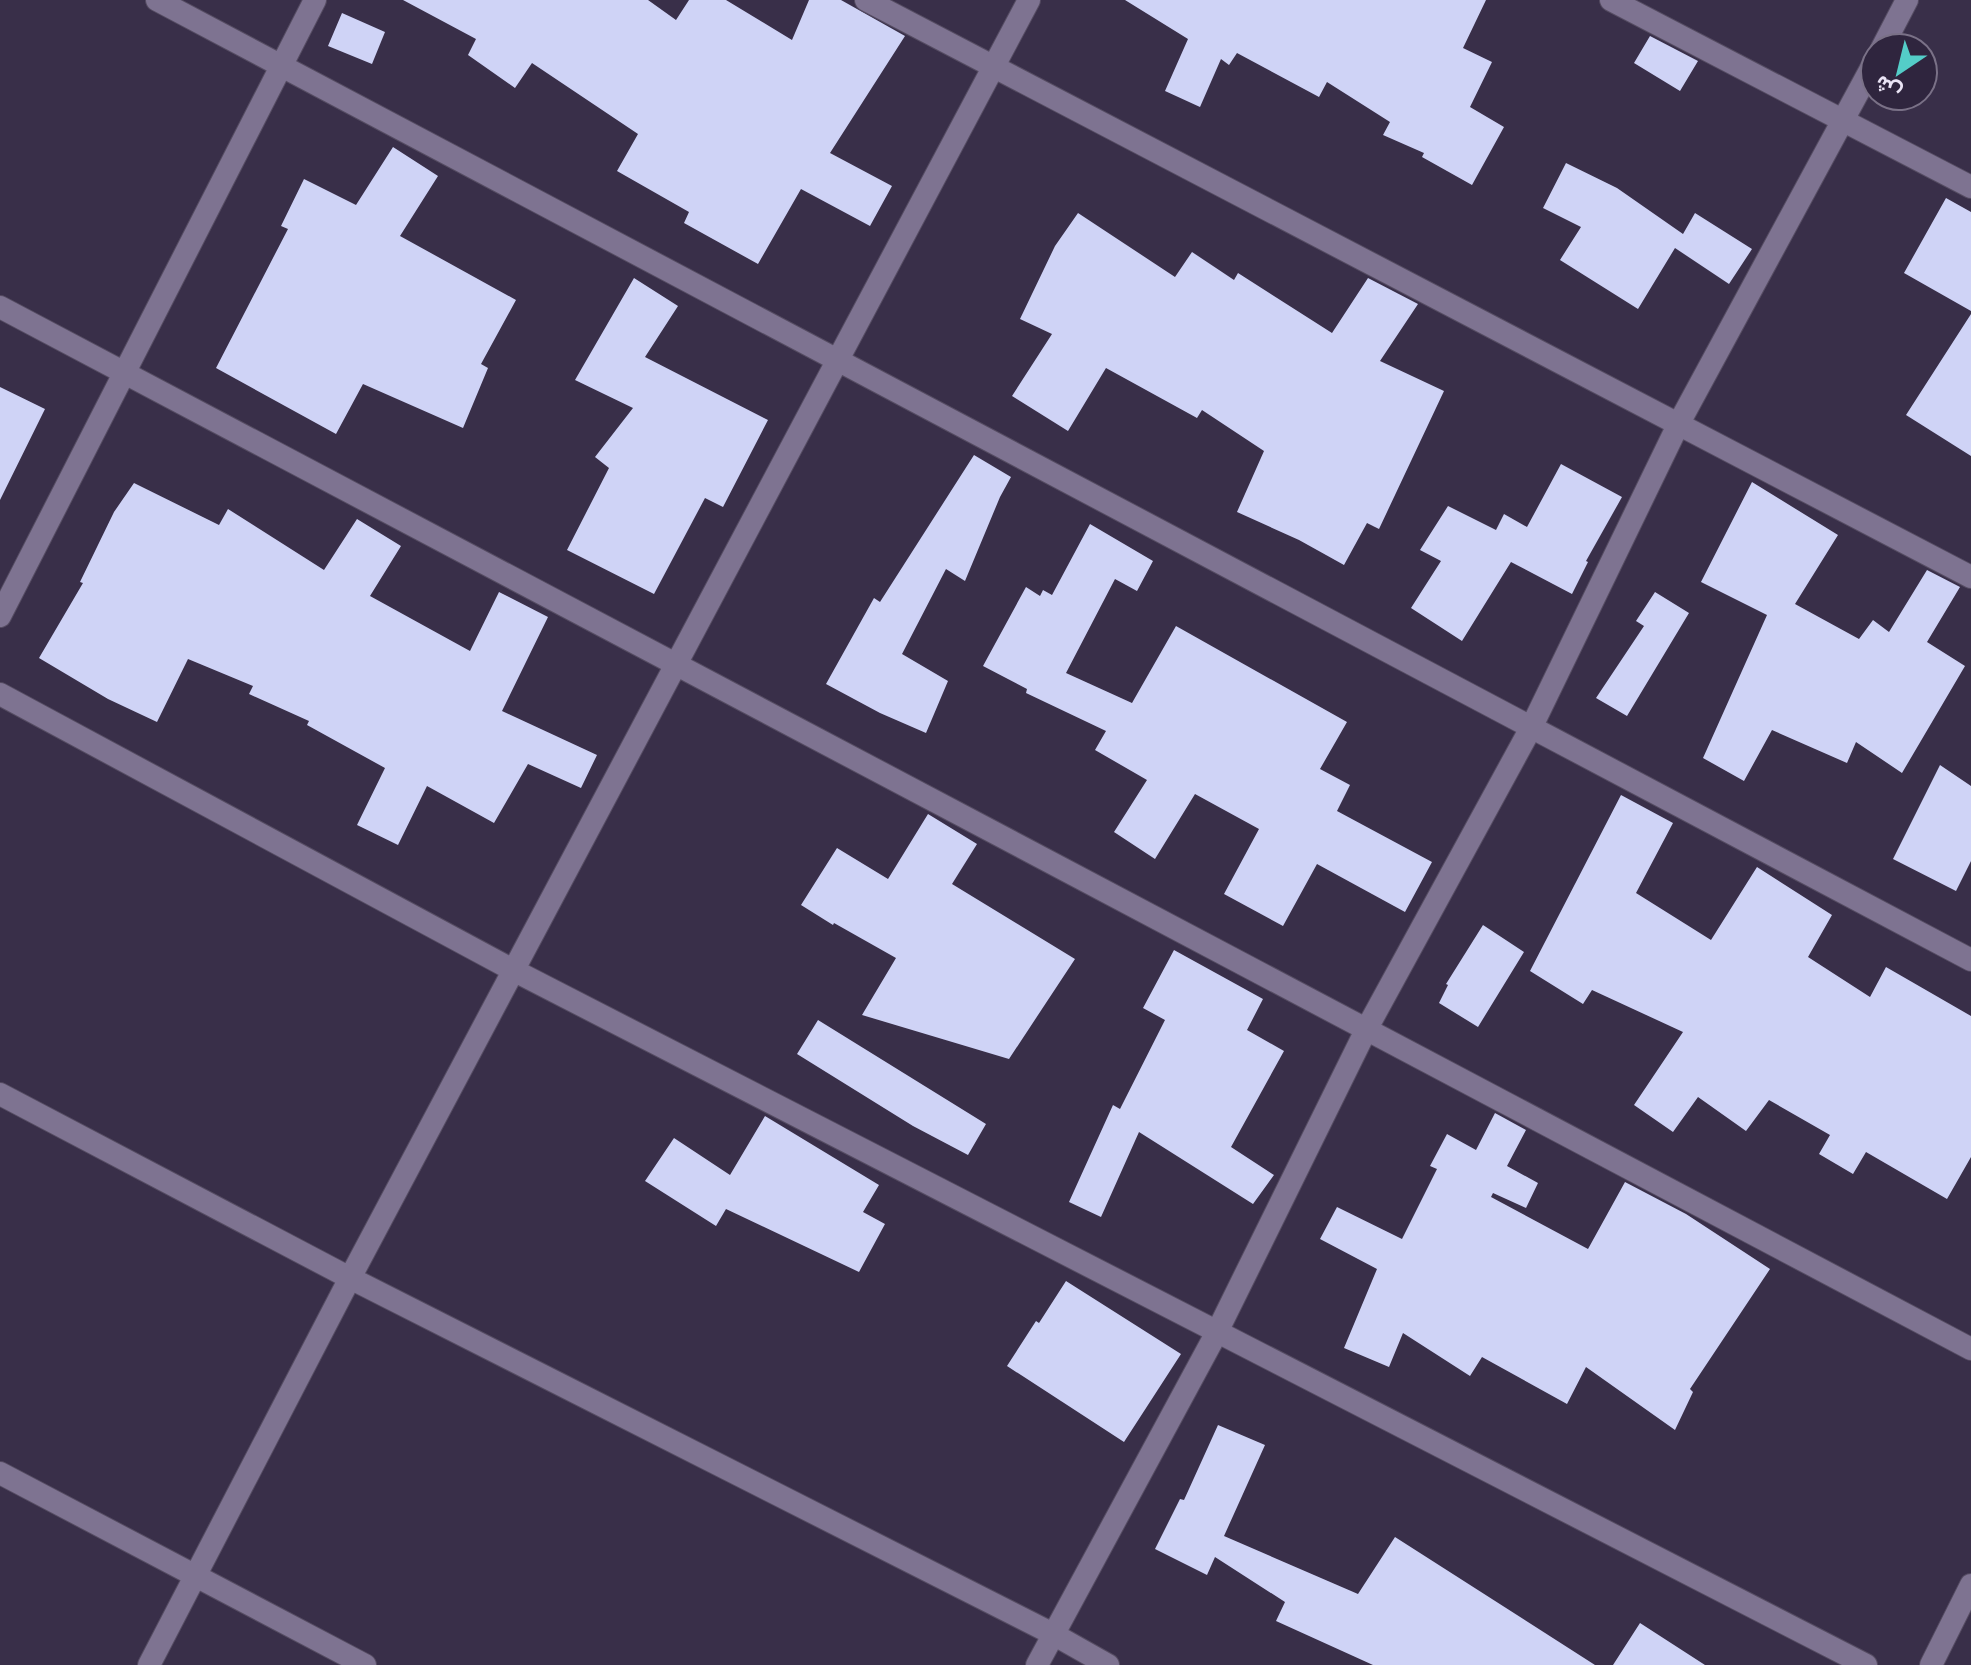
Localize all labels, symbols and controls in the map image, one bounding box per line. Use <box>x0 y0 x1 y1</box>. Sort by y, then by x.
north arrow <box>1859 32 1939 112</box>
text: ش <box>1869 69 1906 107</box>

